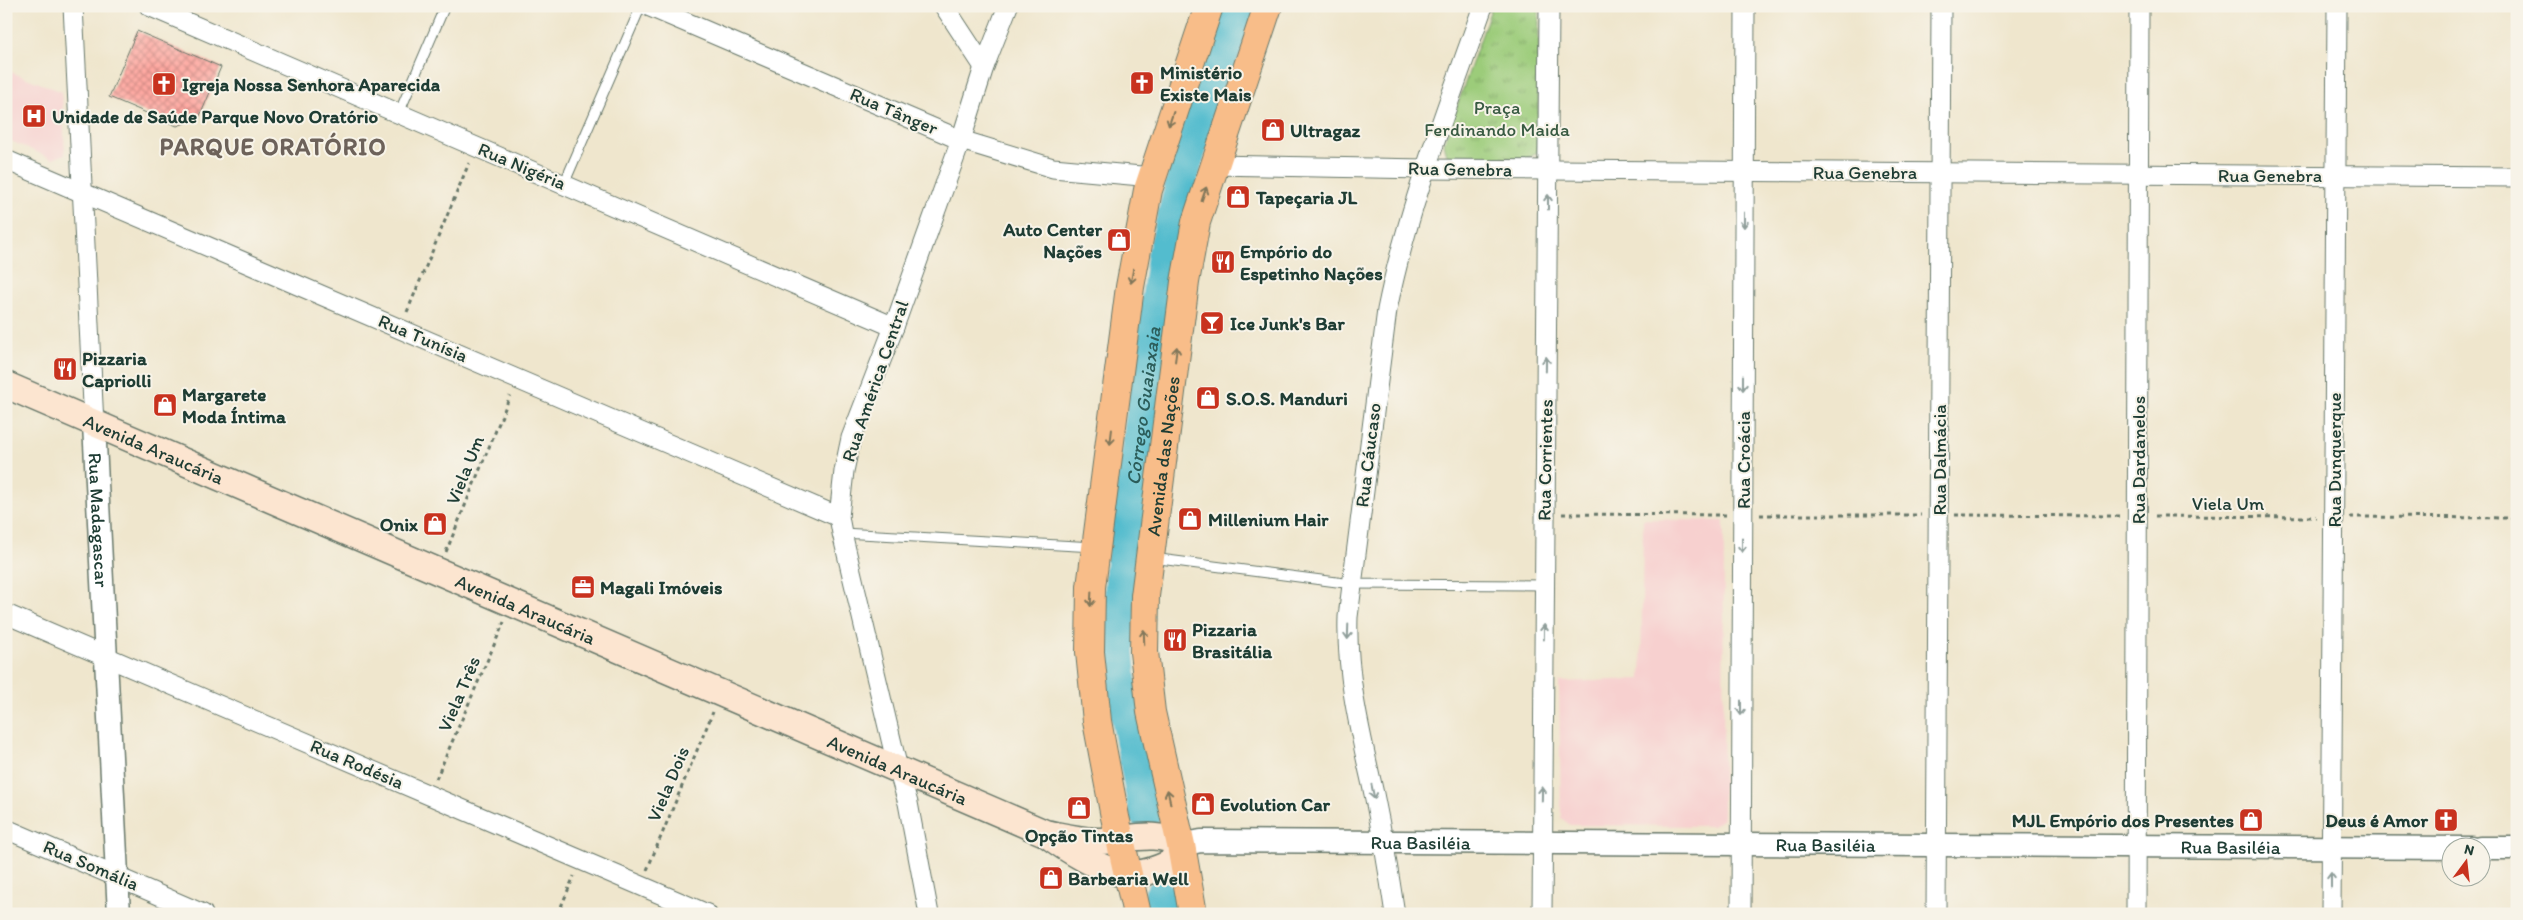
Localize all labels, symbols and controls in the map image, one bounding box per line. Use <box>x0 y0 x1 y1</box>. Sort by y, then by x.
place label: Ministério Existe Mais <box>1160 61 1252 106</box>
church icon: Ministério Existe Mais <box>1129 70 1155 96</box>
church icon: Igreja Nossa Senhora Aparecida <box>151 71 177 97</box>
place label: Igreja Nossa Senhora Aparecida <box>182 73 441 96</box>
street label: Rua Tânger <box>847 82 942 140</box>
park label: Praça Ferdinando Maida <box>1424 96 1570 141</box>
hospital icon: Unidade de Saúde Parque Novo Oratório <box>21 103 47 129</box>
place label: Unidade de Saúde Parque Novo Oratório <box>52 105 379 128</box>
one-way arrow <box>1166 110 1175 126</box>
shop icon: Ultragaz <box>1260 117 1286 143</box>
place label: Ultragaz <box>1290 119 1361 142</box>
district label: PARQUE ORATÓRIO <box>159 132 387 161</box>
street label: Rua Nigéria <box>474 137 570 195</box>
street label: Rua Genebra <box>1408 157 1512 181</box>
street label: Rua Genebra <box>1813 161 1917 184</box>
street label: Rua Genebra <box>2218 164 2322 187</box>
shop icon: Tapeçaria JL <box>1225 184 1251 210</box>
place label: Tapeçaria JL <box>1255 186 1357 209</box>
one-way arrow <box>1200 187 1209 203</box>
one-way arrow <box>1543 194 1553 210</box>
one-way arrow <box>1739 212 1749 228</box>
place label: Auto Center Nações <box>1002 218 1103 263</box>
shop icon: Auto Center Nações <box>1106 227 1132 253</box>
place label: Empório do Espetinho Nações <box>1240 240 1383 285</box>
restaurant icon: Empório do Espetinho Nações <box>1210 249 1236 275</box>
one-way arrow <box>1126 268 1136 284</box>
street label: Rua América Central <box>836 296 914 465</box>
street label: Rua Tunísia <box>375 309 471 367</box>
bar icon: Ice Junk's Bar <box>1199 310 1225 336</box>
place label: Ice Junk's Bar <box>1230 312 1345 335</box>
water label: Córrego Guaiaxaia <box>1121 324 1166 487</box>
one-way arrow <box>1171 346 1181 362</box>
place label: Pizzaria Capriolli <box>82 347 152 392</box>
restaurant icon: Pizzaria Capriolli <box>52 356 78 382</box>
one-way arrow <box>1542 356 1551 372</box>
one-way arrow <box>1738 374 1748 390</box>
street label: Avenida das Nações <box>1141 375 1184 537</box>
place label: Margarete Moda Íntima <box>182 383 287 428</box>
shop icon: S.O.S. Manduri <box>1195 385 1221 411</box>
place label: S.O.S. Manduri <box>1226 387 1348 410</box>
shop icon: Margarete Moda Íntima <box>152 392 178 418</box>
street label: Rua Dunquerque <box>2323 392 2346 528</box>
street label: Rua Dardanelos <box>2127 396 2150 524</box>
street label: Rua Corrientes <box>1532 399 1558 521</box>
street label: Rua Cáucaso <box>1350 401 1386 509</box>
street label: Rua Dalmácia <box>1928 404 1951 516</box>
street label: Avenida Araucária <box>80 408 227 489</box>
street label: Rua Croácia <box>1732 411 1755 509</box>
one-way arrow <box>1106 429 1116 445</box>
street label: Viela Um <box>441 431 490 508</box>
street label: Rua Madagascar <box>84 452 114 589</box>
street label: Viela Um <box>2192 492 2265 515</box>
shop icon: Millenium Hair <box>1177 506 1203 532</box>
place label: Millenium Hair <box>1208 508 1329 531</box>
shop icon: Onix <box>422 511 448 537</box>
place label: Onix <box>380 513 418 536</box>
one-way arrow <box>1737 536 1747 553</box>
street label: Avenida Araucária <box>452 569 599 649</box>
office icon: Magali Imóveis <box>570 574 596 600</box>
place label: Magali Imóveis <box>600 576 723 599</box>
one-way arrow <box>1086 590 1095 606</box>
place label: Pizzaria Brasitália <box>1192 618 1273 663</box>
one-way arrow <box>1343 624 1352 640</box>
one-way arrow <box>1539 624 1549 640</box>
restaurant icon: Pizzaria Brasitália <box>1162 627 1188 653</box>
one-way arrow <box>1139 629 1149 646</box>
street label: Viela Três <box>433 653 485 735</box>
one-way arrow <box>1736 699 1746 715</box>
street label: Avenida Araucária <box>824 729 971 810</box>
street label: Rua Rodésia <box>307 734 407 794</box>
street label: Viela Dois <box>642 743 694 825</box>
one-way arrow <box>1369 784 1378 800</box>
one-way arrow <box>1537 786 1547 802</box>
one-way arrow <box>1164 790 1174 806</box>
shop icon: Evolution Car <box>1190 791 1216 817</box>
place label: Evolution Car <box>1220 793 1331 816</box>
shop icon: Opção Tintas <box>1066 795 1092 821</box>
shop icon: MJL Empório dos Presentes <box>2238 807 2264 833</box>
church icon: Deus é Amor <box>2433 807 2459 833</box>
place label: MJL Empório dos Presentes <box>2012 809 2235 832</box>
place label: Deus é Amor <box>2325 809 2428 832</box>
place label: Opção Tintas <box>1025 824 1134 847</box>
street label: Rua Basiléia <box>1370 830 1471 854</box>
street label: Rua Basiléia <box>1775 833 1876 856</box>
street label: Rua Somália <box>40 835 142 895</box>
street label: Rua Basiléia <box>2180 835 2281 858</box>
north arrow <box>2440 838 2490 888</box>
text: N <box>2462 840 2476 859</box>
shop icon: Barbearia Well <box>1038 865 1064 891</box>
place label: Barbearia Well <box>1068 867 1189 890</box>
one-way arrow <box>2327 873 2336 889</box>

